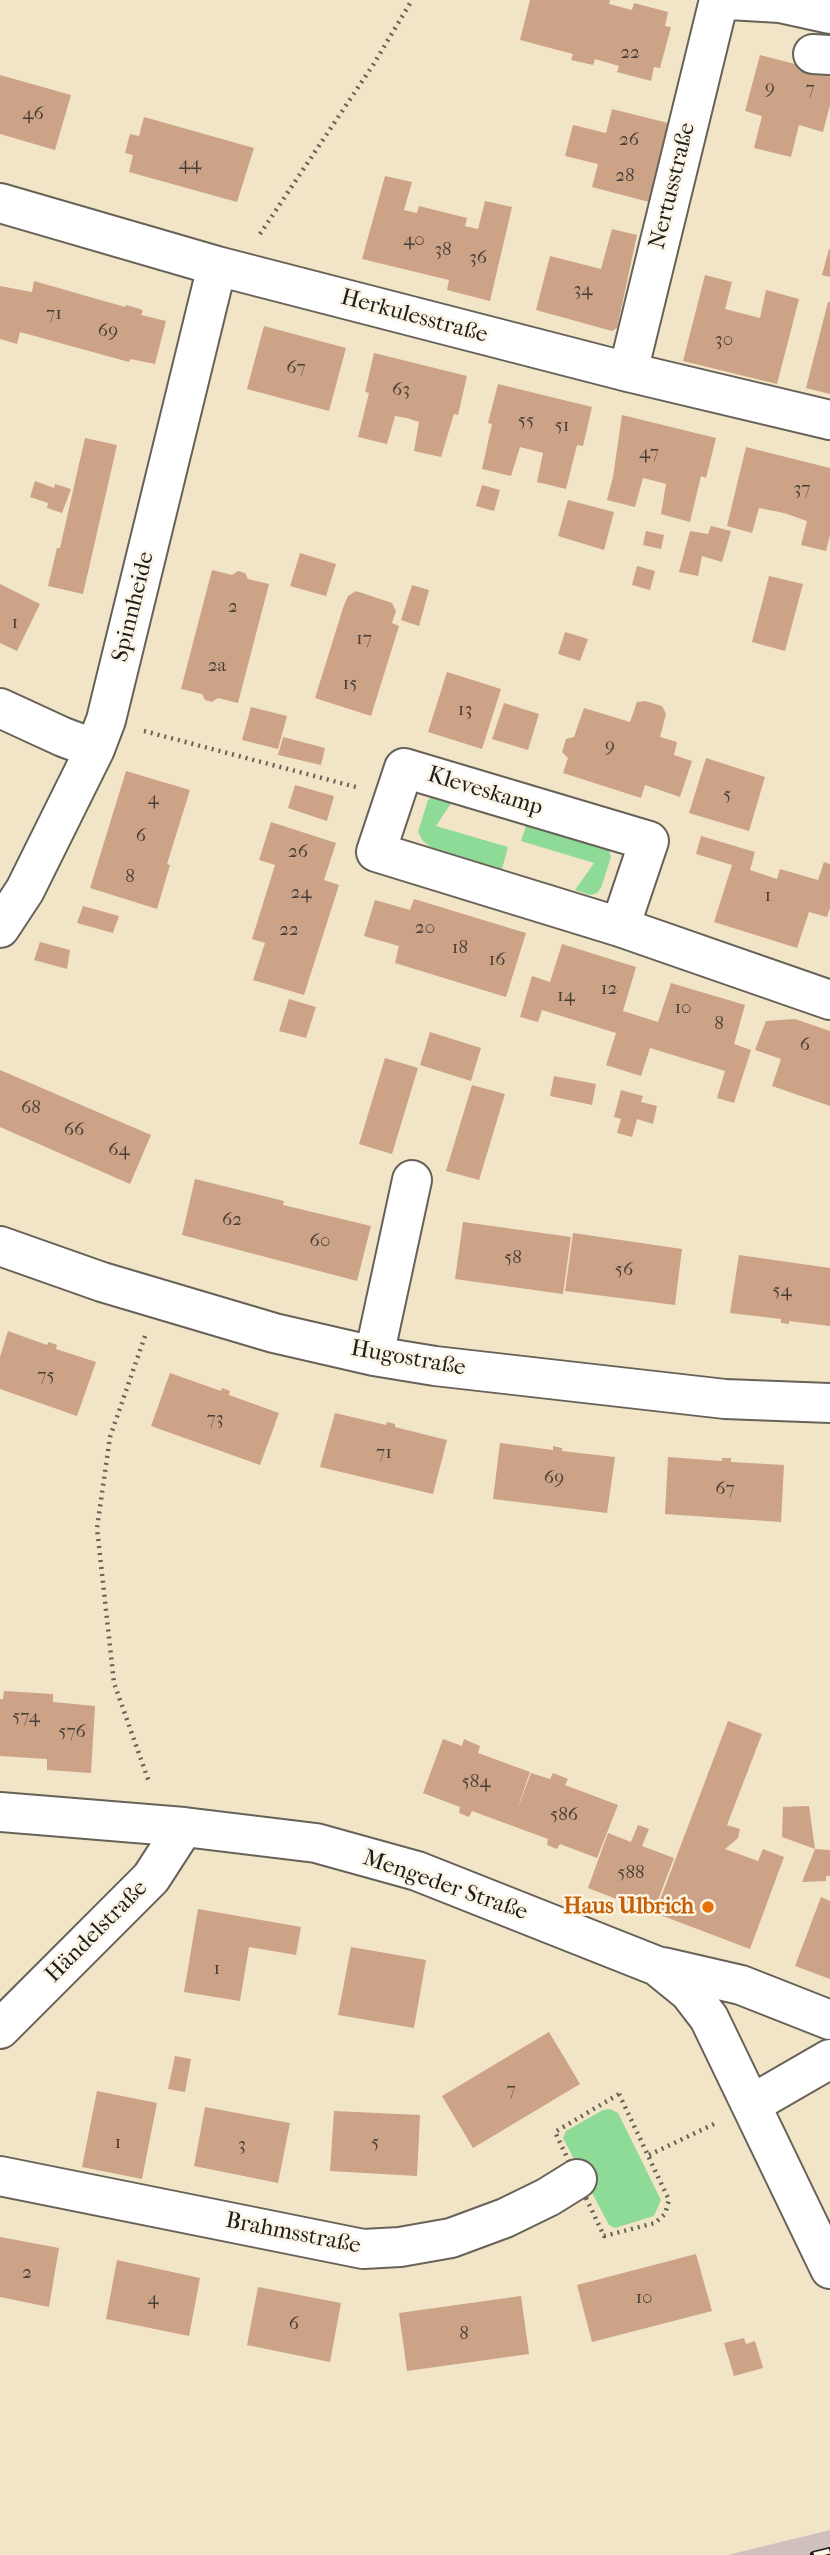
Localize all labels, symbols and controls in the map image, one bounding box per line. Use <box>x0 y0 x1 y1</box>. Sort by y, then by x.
house number: 22 <box>620 42 640 64</box>
house number: 9 <box>765 77 775 99</box>
house number: 7 <box>805 78 815 100</box>
house number: 46 <box>22 103 44 125</box>
street label: Nertusstraße <box>644 120 702 252</box>
house number: 26 <box>619 129 639 151</box>
house number: 44 <box>179 153 201 175</box>
house number: 28 <box>615 165 635 187</box>
house number: 40 <box>403 229 425 251</box>
house number: 38 <box>434 239 452 261</box>
house number: 36 <box>469 247 487 269</box>
house number: 34 <box>573 279 593 301</box>
street label: Herkulesstraße <box>338 284 490 350</box>
house number: 71 <box>46 303 62 325</box>
house number: 69 <box>98 320 118 342</box>
house number: 30 <box>715 329 733 351</box>
house number: 67 <box>286 357 306 379</box>
house number: 63 <box>392 379 410 401</box>
house number: 55 <box>518 410 534 432</box>
house number: 51 <box>555 415 569 437</box>
house number: 47 <box>639 442 659 464</box>
house number: 37 <box>794 478 810 500</box>
street label: Spinnheide <box>107 549 161 665</box>
house number: 2 <box>228 596 238 618</box>
house number: 1 <box>12 612 18 634</box>
house number: 17 <box>356 628 372 650</box>
house number: 2a <box>208 655 226 677</box>
house number: 15 <box>343 673 357 695</box>
house number: 13 <box>458 699 472 721</box>
house number: 9 <box>605 735 615 757</box>
street label: Kleveskamp <box>424 761 546 823</box>
house number: 5 <box>723 784 731 806</box>
house number: 4 <box>147 788 159 810</box>
house number: 6 <box>136 825 146 847</box>
house number: 26 <box>288 841 308 863</box>
house number: 8 <box>125 866 135 888</box>
house number: 24 <box>291 882 311 904</box>
house number: 1 <box>765 885 771 907</box>
house number: 20 <box>415 917 435 939</box>
house number: 22 <box>279 919 299 941</box>
house number: 18 <box>452 937 468 959</box>
house number: 16 <box>489 949 505 971</box>
house number: 12 <box>601 978 617 1000</box>
house number: 14 <box>557 985 575 1007</box>
house number: 10 <box>674 997 692 1019</box>
house number: 8 <box>714 1013 724 1035</box>
house number: 6 <box>800 1034 810 1056</box>
house number: 68 <box>21 1097 41 1119</box>
house number: 66 <box>64 1119 84 1141</box>
house number: 64 <box>108 1139 130 1161</box>
house number: 62 <box>222 1209 242 1231</box>
house number: 60 <box>310 1230 330 1252</box>
house number: 58 <box>504 1247 522 1269</box>
house number: 56 <box>615 1259 633 1281</box>
house number: 54 <box>772 1280 792 1302</box>
street label: Hugostraße <box>349 1335 467 1383</box>
house number: 75 <box>37 1365 55 1387</box>
house number: 73 <box>207 1408 223 1430</box>
house number: 71 <box>376 1442 392 1464</box>
house number: 69 <box>544 1467 564 1489</box>
house number: 67 <box>715 1478 735 1500</box>
house number: 574 <box>12 1706 40 1728</box>
house number: 576 <box>58 1721 86 1743</box>
house number: 584 <box>462 1771 490 1793</box>
house number: 586 <box>550 1804 578 1826</box>
street label: Mengeder Straße <box>359 1845 531 1927</box>
house number: 588 <box>617 1862 645 1884</box>
street label: Händelstraße <box>40 1875 154 1989</box>
place label: Haus Ulbrich <box>563 1893 694 1921</box>
marker: Haus Ulbrich <box>700 1899 716 1915</box>
house number: 1 <box>214 1958 220 1980</box>
house number: 7 <box>506 2079 516 2101</box>
house number: 1 <box>115 2132 121 2154</box>
house number: 5 <box>371 2132 379 2154</box>
house number: 3 <box>238 2134 246 2156</box>
street label: Brahmsstraße <box>223 2207 363 2261</box>
house number: 2 <box>22 2262 32 2284</box>
house number: 10 <box>635 2287 653 2309</box>
house number: 4 <box>147 2288 159 2310</box>
house number: 6 <box>289 2313 299 2335</box>
house number: 8 <box>459 2323 469 2345</box>

